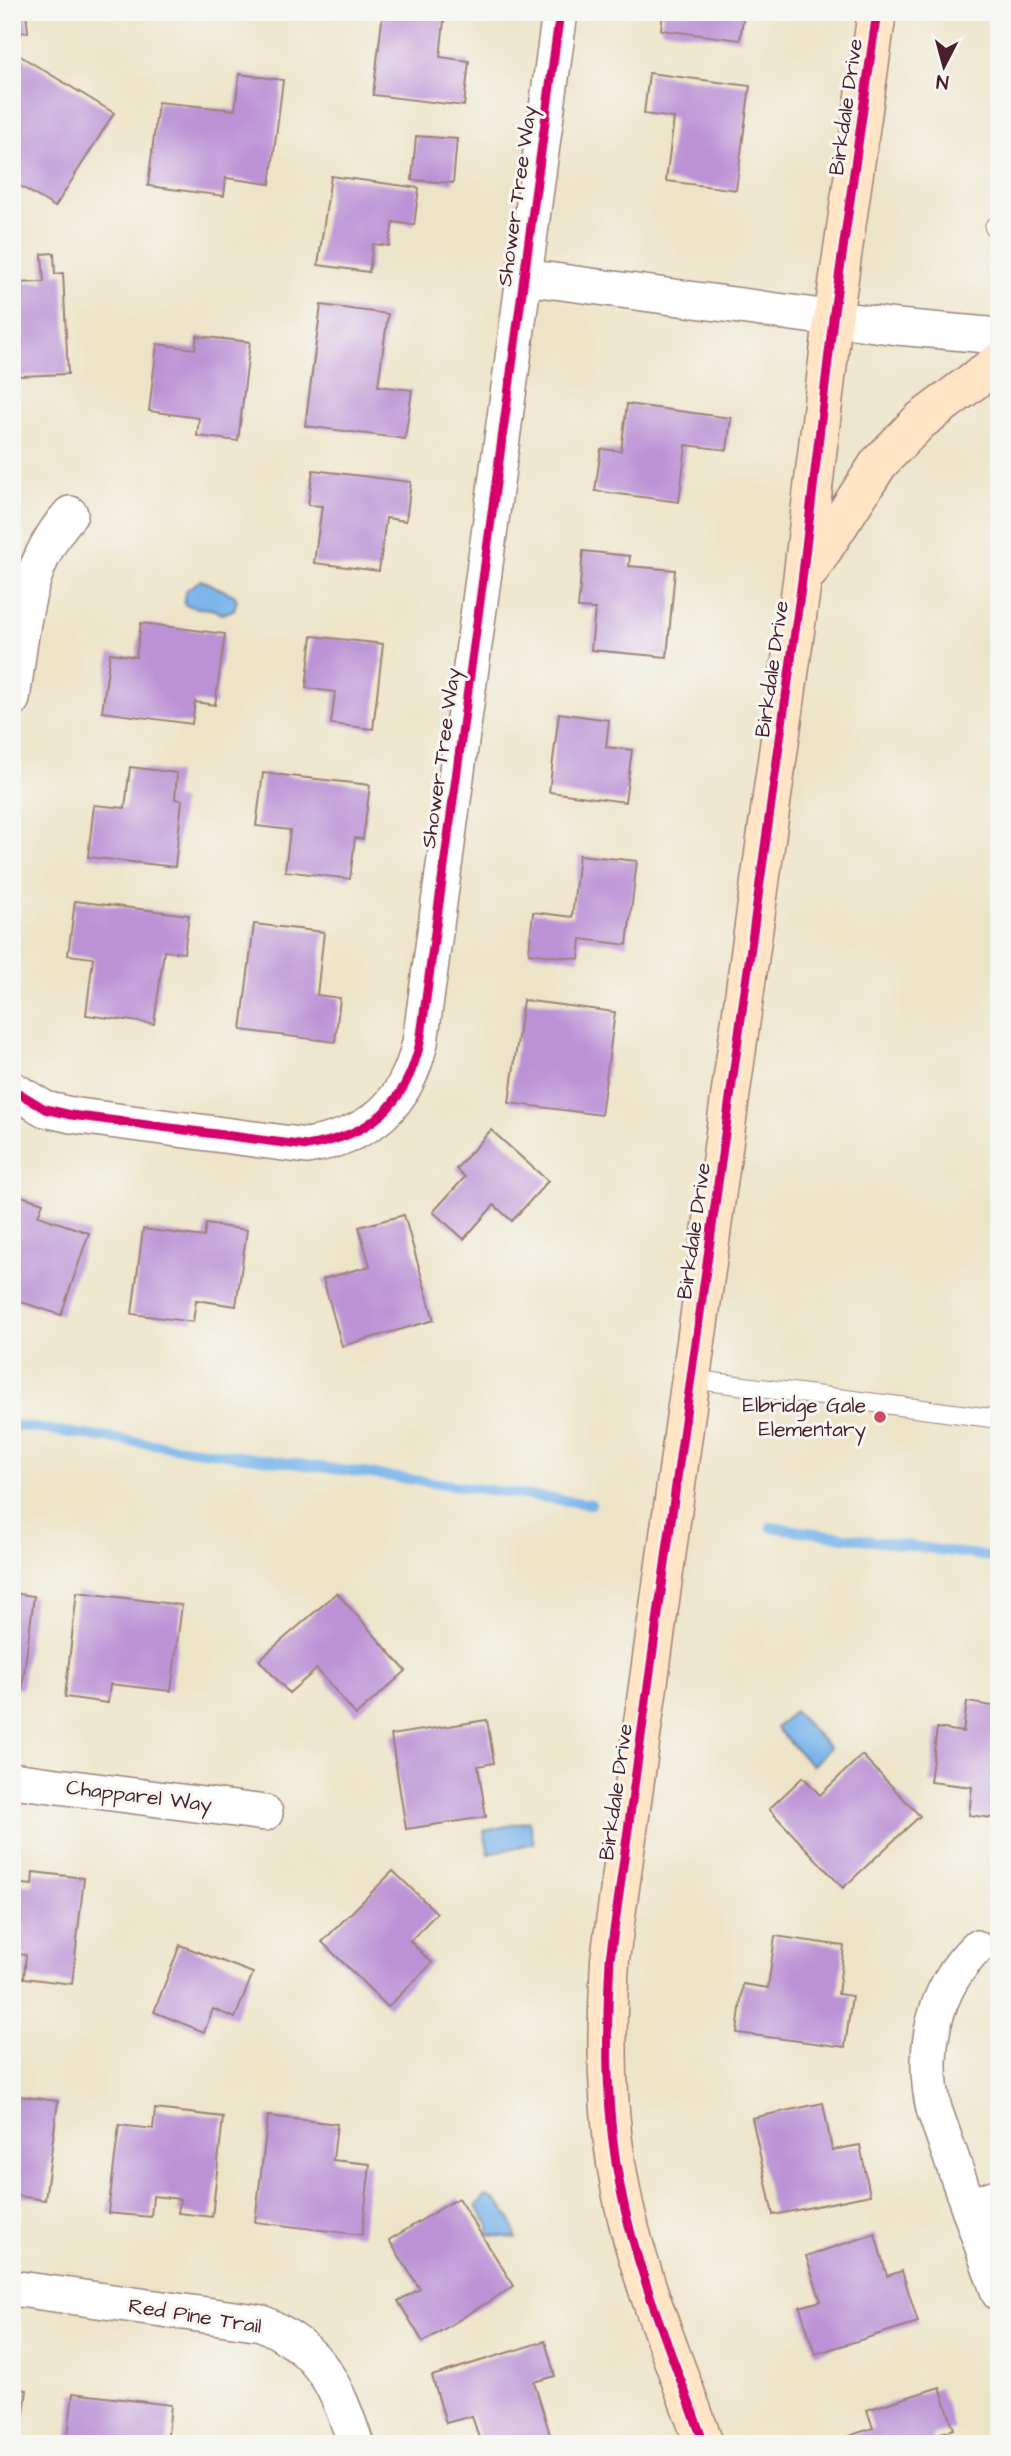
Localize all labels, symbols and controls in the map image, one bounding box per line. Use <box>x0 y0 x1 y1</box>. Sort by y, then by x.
north arrow <box>909 32 979 102</box>
street label: Birkdale Drive <box>822 37 870 177</box>
text: N <box>935 67 950 95</box>
street label: Shower Tree Way <box>490 104 546 288</box>
street label: Birkdale Drive <box>748 599 796 739</box>
street label: Shower Tree Way <box>414 666 470 850</box>
street label: Birkdale Drive <box>670 1161 718 1301</box>
place label: Elbridge Gale Elementary <box>742 1391 866 1446</box>
marker: Elbridge Gale Elementary <box>872 1409 888 1425</box>
street label: Birkdale Drive <box>592 1722 640 1862</box>
street label: Chapparel Way <box>64 1773 214 1821</box>
street label: Red Pine Trail <box>126 2291 264 2341</box>

